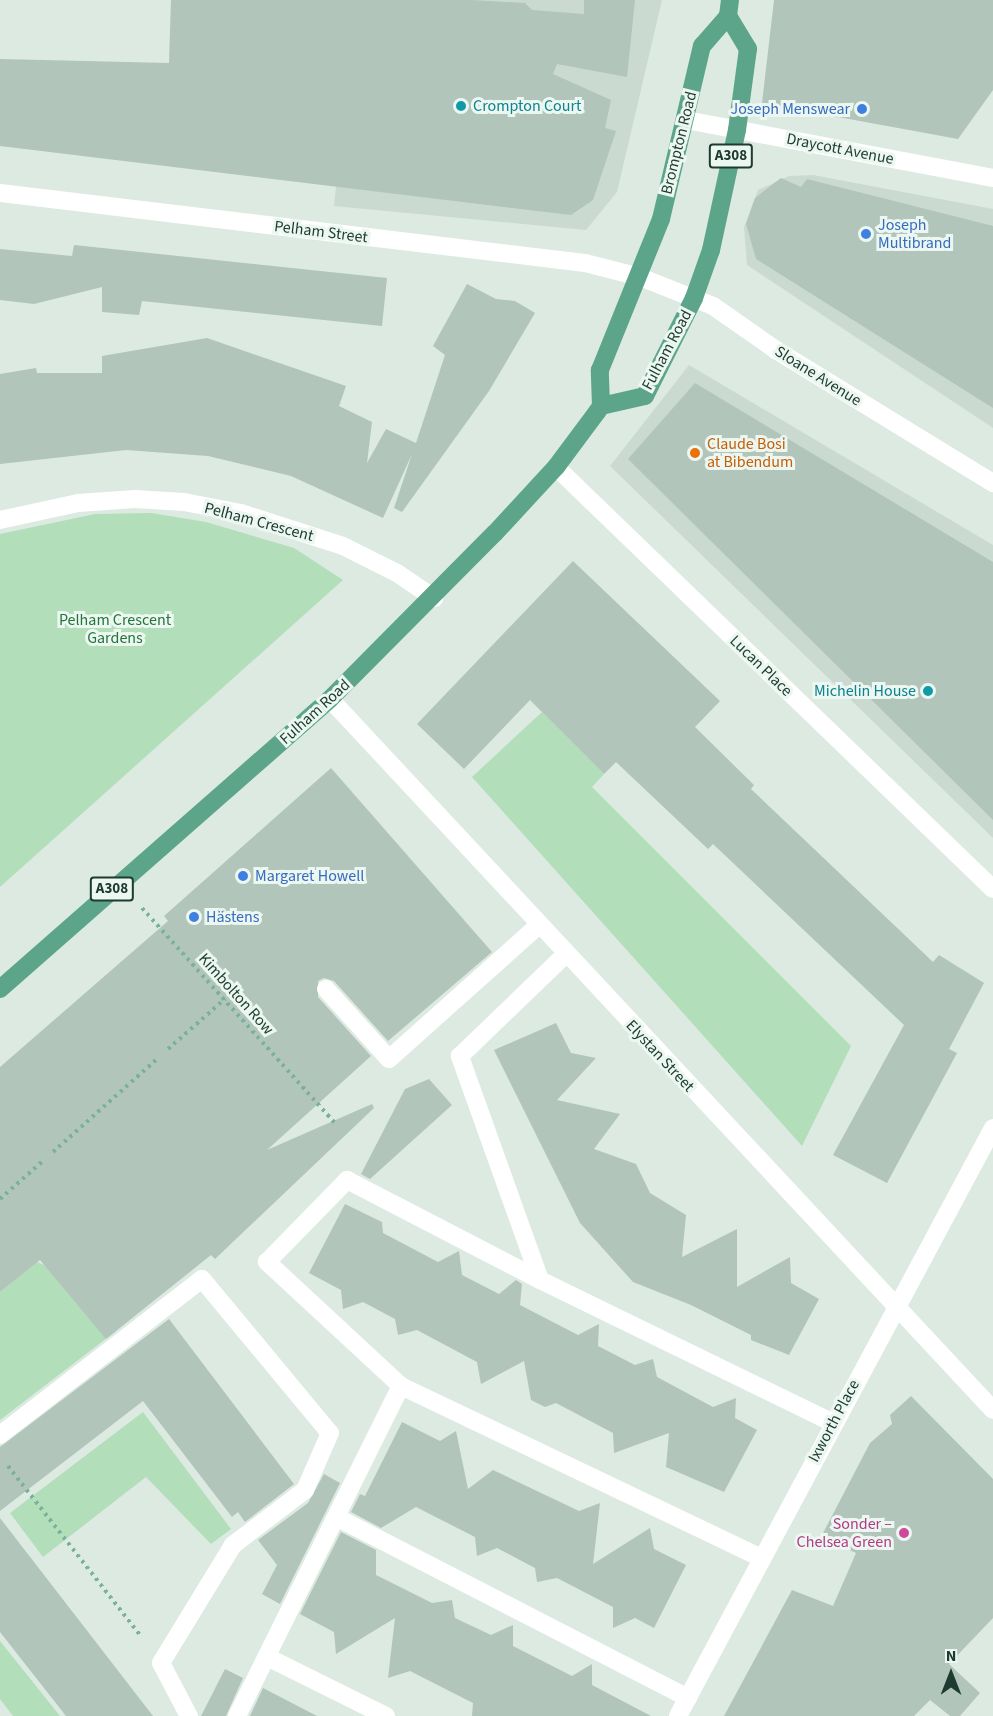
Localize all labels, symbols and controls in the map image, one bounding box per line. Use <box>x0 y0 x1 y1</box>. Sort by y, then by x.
street label: Brompton Road <box>657 89 701 197</box>
place label: Crompton Court <box>473 96 581 116</box>
marker: Crompton Court <box>454 99 468 113</box>
place label: Joseph Menswear <box>730 99 850 119</box>
marker: Joseph Menswear <box>855 102 869 116</box>
street label: Draycott Avenue <box>785 129 895 169</box>
road number: A308 <box>708 144 754 168</box>
place label: Joseph Multibrand <box>878 215 951 253</box>
street label: Pelham Street <box>273 217 369 247</box>
marker: Joseph Multibrand <box>859 227 873 241</box>
street label: Fulham Road <box>638 307 696 393</box>
street label: Sloane Avenue <box>771 342 865 410</box>
place label: Claude Bosi at Bibendum <box>707 434 793 472</box>
marker: Claude Bosi at Bibendum <box>688 446 702 460</box>
street label: Pelham Crescent <box>202 498 316 546</box>
park label: Pelham Crescent Gardens <box>59 610 171 648</box>
street label: Lucan Place <box>726 631 796 701</box>
street label: Fulham Road <box>276 675 354 749</box>
place label: Michelin House <box>814 681 916 701</box>
marker: Michelin House <box>921 684 935 698</box>
place label: Margaret Howell <box>255 866 364 886</box>
marker: Margaret Howell <box>236 869 250 883</box>
road number: A308 <box>90 877 134 901</box>
place label: Hästens <box>206 907 259 927</box>
marker: Hästens <box>187 910 201 924</box>
street label: Kimbolton Row <box>194 949 278 1039</box>
street label: Elystan Street <box>622 1016 698 1096</box>
street label: Ixworth Place <box>804 1377 864 1465</box>
place label: Sonder – Chelsea Green <box>797 1514 892 1552</box>
marker: Sonder – Chelsea Green <box>897 1526 911 1540</box>
north arrow <box>921 1644 981 1704</box>
text: N <box>946 1645 956 1667</box>

